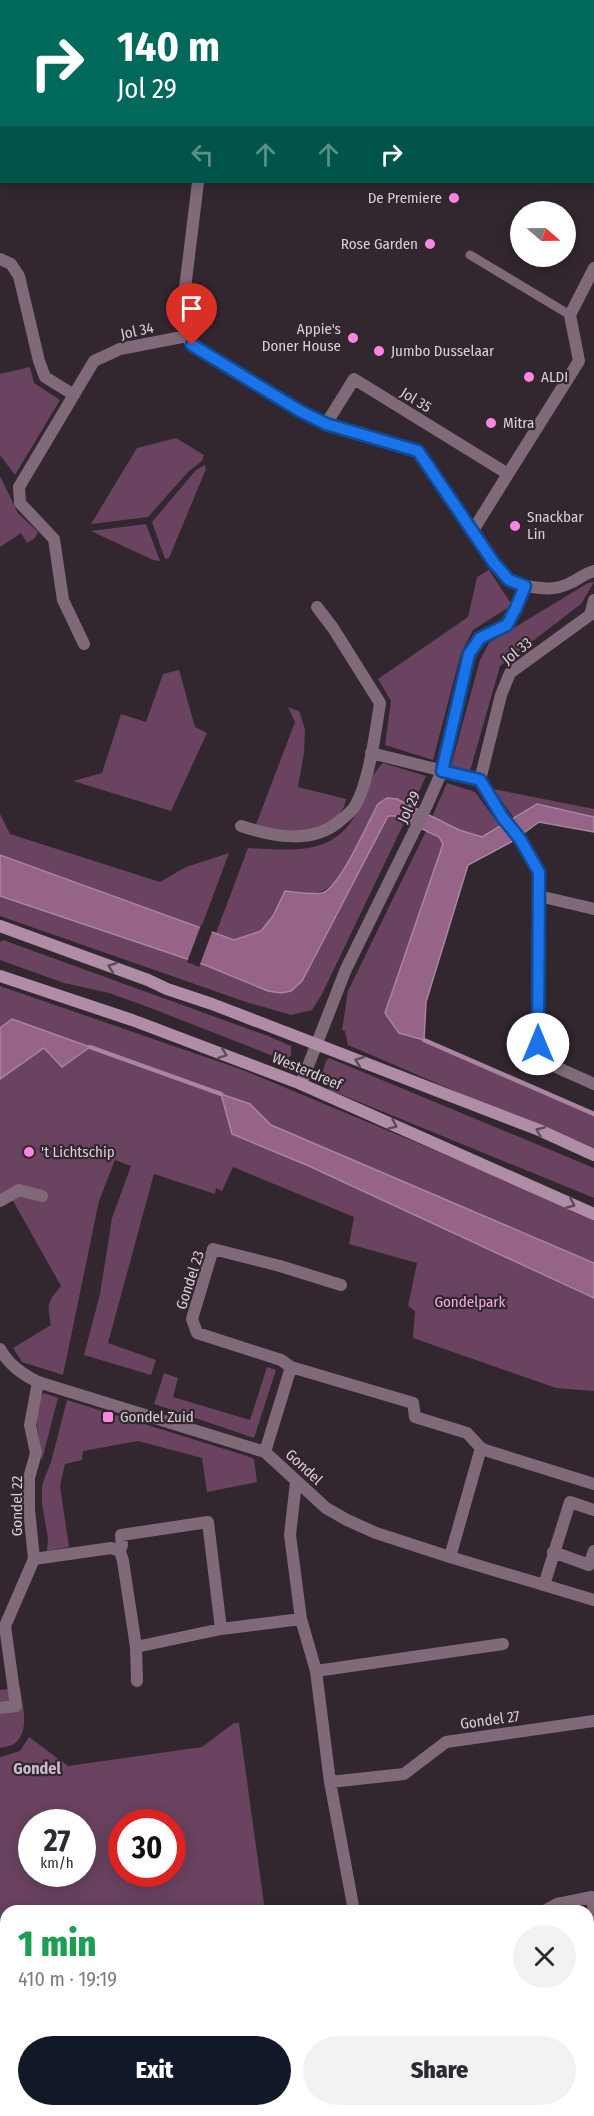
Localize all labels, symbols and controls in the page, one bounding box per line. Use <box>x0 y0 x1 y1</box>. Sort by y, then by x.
text: 140 m <box>117 22 220 72</box>
icon: right <box>18 24 96 102</box>
text: Jol 29 <box>117 73 177 105</box>
icon: left <box>186 138 219 171</box>
icon: ahead <box>249 138 282 171</box>
icon: ahead <box>312 138 345 171</box>
icon: right <box>375 138 408 171</box>
place label: De Premiere <box>368 189 442 207</box>
marker: De Premiere <box>447 191 461 205</box>
north arrow <box>510 201 576 267</box>
map controls <box>510 201 576 267</box>
place label: Rose Garden <box>341 235 418 253</box>
marker: Rose Garden <box>423 237 437 251</box>
pin <box>166 283 217 345</box>
icon: arrive <box>175 292 208 325</box>
street label: Jol 34 <box>119 319 155 343</box>
place label: Appie's Doner House <box>262 320 341 355</box>
marker: Appie's Doner House <box>346 331 360 345</box>
place label: Jumbo Dusselaar <box>391 342 495 360</box>
marker: Jumbo Dusselaar <box>372 344 386 358</box>
place label: ALDI <box>541 368 568 386</box>
marker: ALDI <box>522 370 536 384</box>
street label: Jol 35 <box>397 384 435 416</box>
place label: Mitra <box>503 414 534 432</box>
marker: Mitra <box>484 416 498 430</box>
place label: Snackbar Lin <box>527 508 584 543</box>
marker: Snackbar Lin <box>508 519 522 533</box>
street label: Jol 33 <box>499 633 536 668</box>
street label: Jol 29 <box>394 788 424 826</box>
one-way arrow <box>108 962 119 974</box>
position arrow <box>506 1012 570 1076</box>
one-way arrow <box>217 1047 228 1059</box>
street label: Westerdreef <box>269 1048 346 1094</box>
one-way arrow <box>354 1056 365 1068</box>
one-way arrow <box>387 1118 398 1130</box>
one-way arrow <box>536 1126 547 1138</box>
place label: 't Lichtschip <box>41 1143 115 1161</box>
marker: 't Lichtschip <box>22 1145 36 1159</box>
one-way arrow <box>565 1197 576 1209</box>
street label: Gondel 23 <box>172 1248 208 1312</box>
park label: Gondelpark <box>434 1293 506 1311</box>
place label: Gondel Zuid <box>120 1408 194 1426</box>
marker: Gondel Zuid <box>101 1410 115 1424</box>
street label: Gondel <box>282 1445 326 1489</box>
street label: Gondel 22 <box>8 1475 26 1536</box>
street label: Gondel 27 <box>459 1707 521 1733</box>
district label: Gondel <box>13 1759 61 1778</box>
speed limit sign: 30 <box>108 1809 186 1887</box>
text: 27 <box>44 1823 70 1859</box>
text: km/h <box>40 1854 74 1872</box>
text: 1 min <box>18 1922 96 1966</box>
button: close <box>513 1925 576 1988</box>
text: 410 m · 19:19 <box>18 1967 117 1991</box>
button: Exit <box>18 2036 291 2105</box>
button: Share <box>303 2036 576 2105</box>

